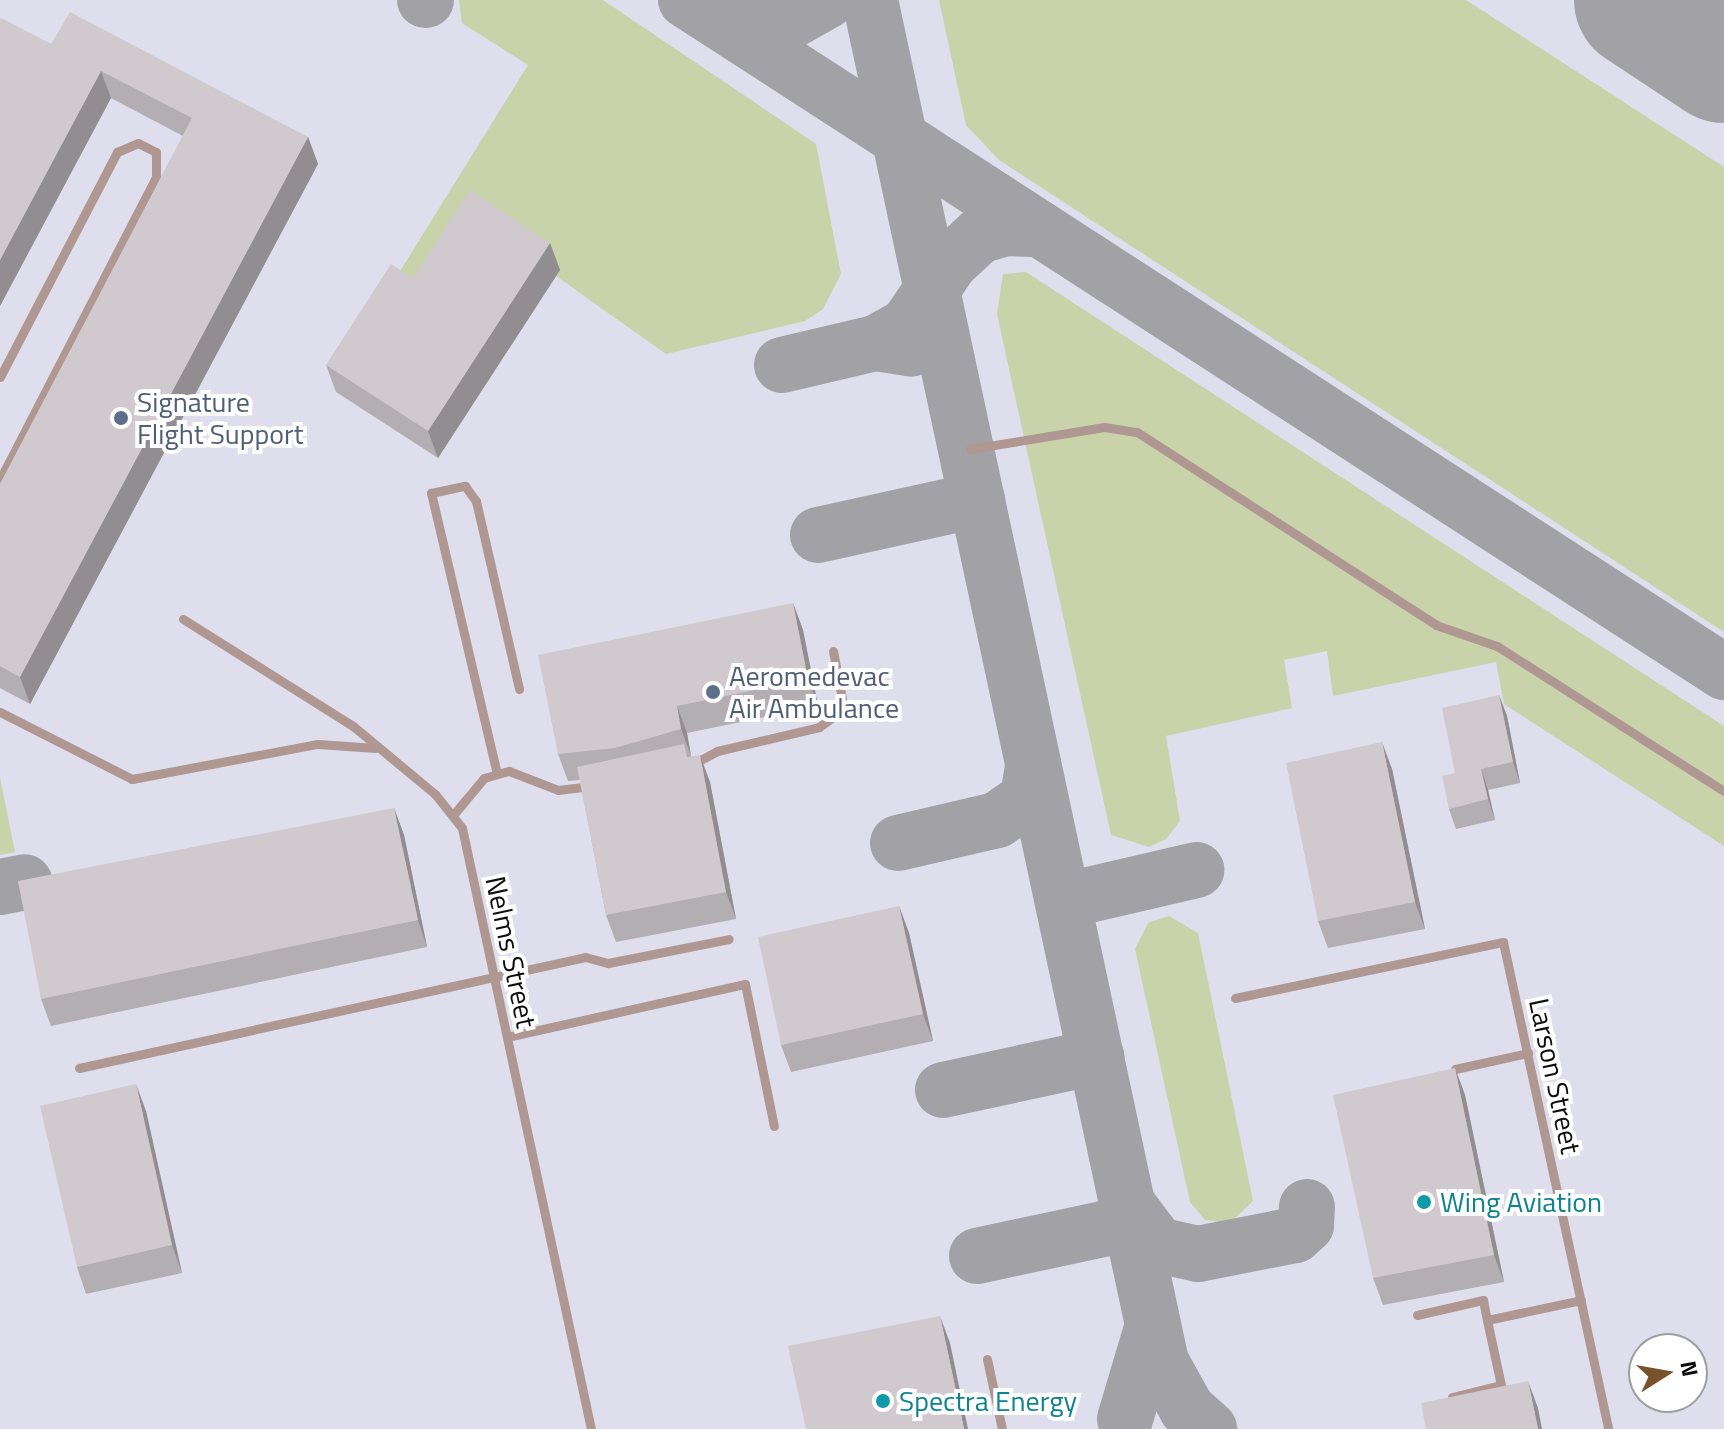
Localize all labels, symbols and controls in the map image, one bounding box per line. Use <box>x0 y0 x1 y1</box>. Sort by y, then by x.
place label: Signature Flight Support <box>137 385 304 451</box>
marker: Signature Flight Support <box>112 409 130 427</box>
place label: Aeromedevac Air Ambulance <box>729 659 899 725</box>
marker: Aeromedevac Air Ambulance <box>704 683 722 701</box>
street label: Nelms Street <box>479 873 543 1031</box>
street label: Larson Street <box>1522 995 1588 1157</box>
place label: Wing Aviation <box>1440 1185 1602 1219</box>
marker: Wing Aviation <box>1415 1193 1433 1211</box>
north arrow <box>1628 1333 1708 1413</box>
text: N <box>1671 1358 1708 1380</box>
place label: Spectra Energy <box>899 1384 1077 1418</box>
marker: Spectra Energy <box>874 1392 892 1410</box>

